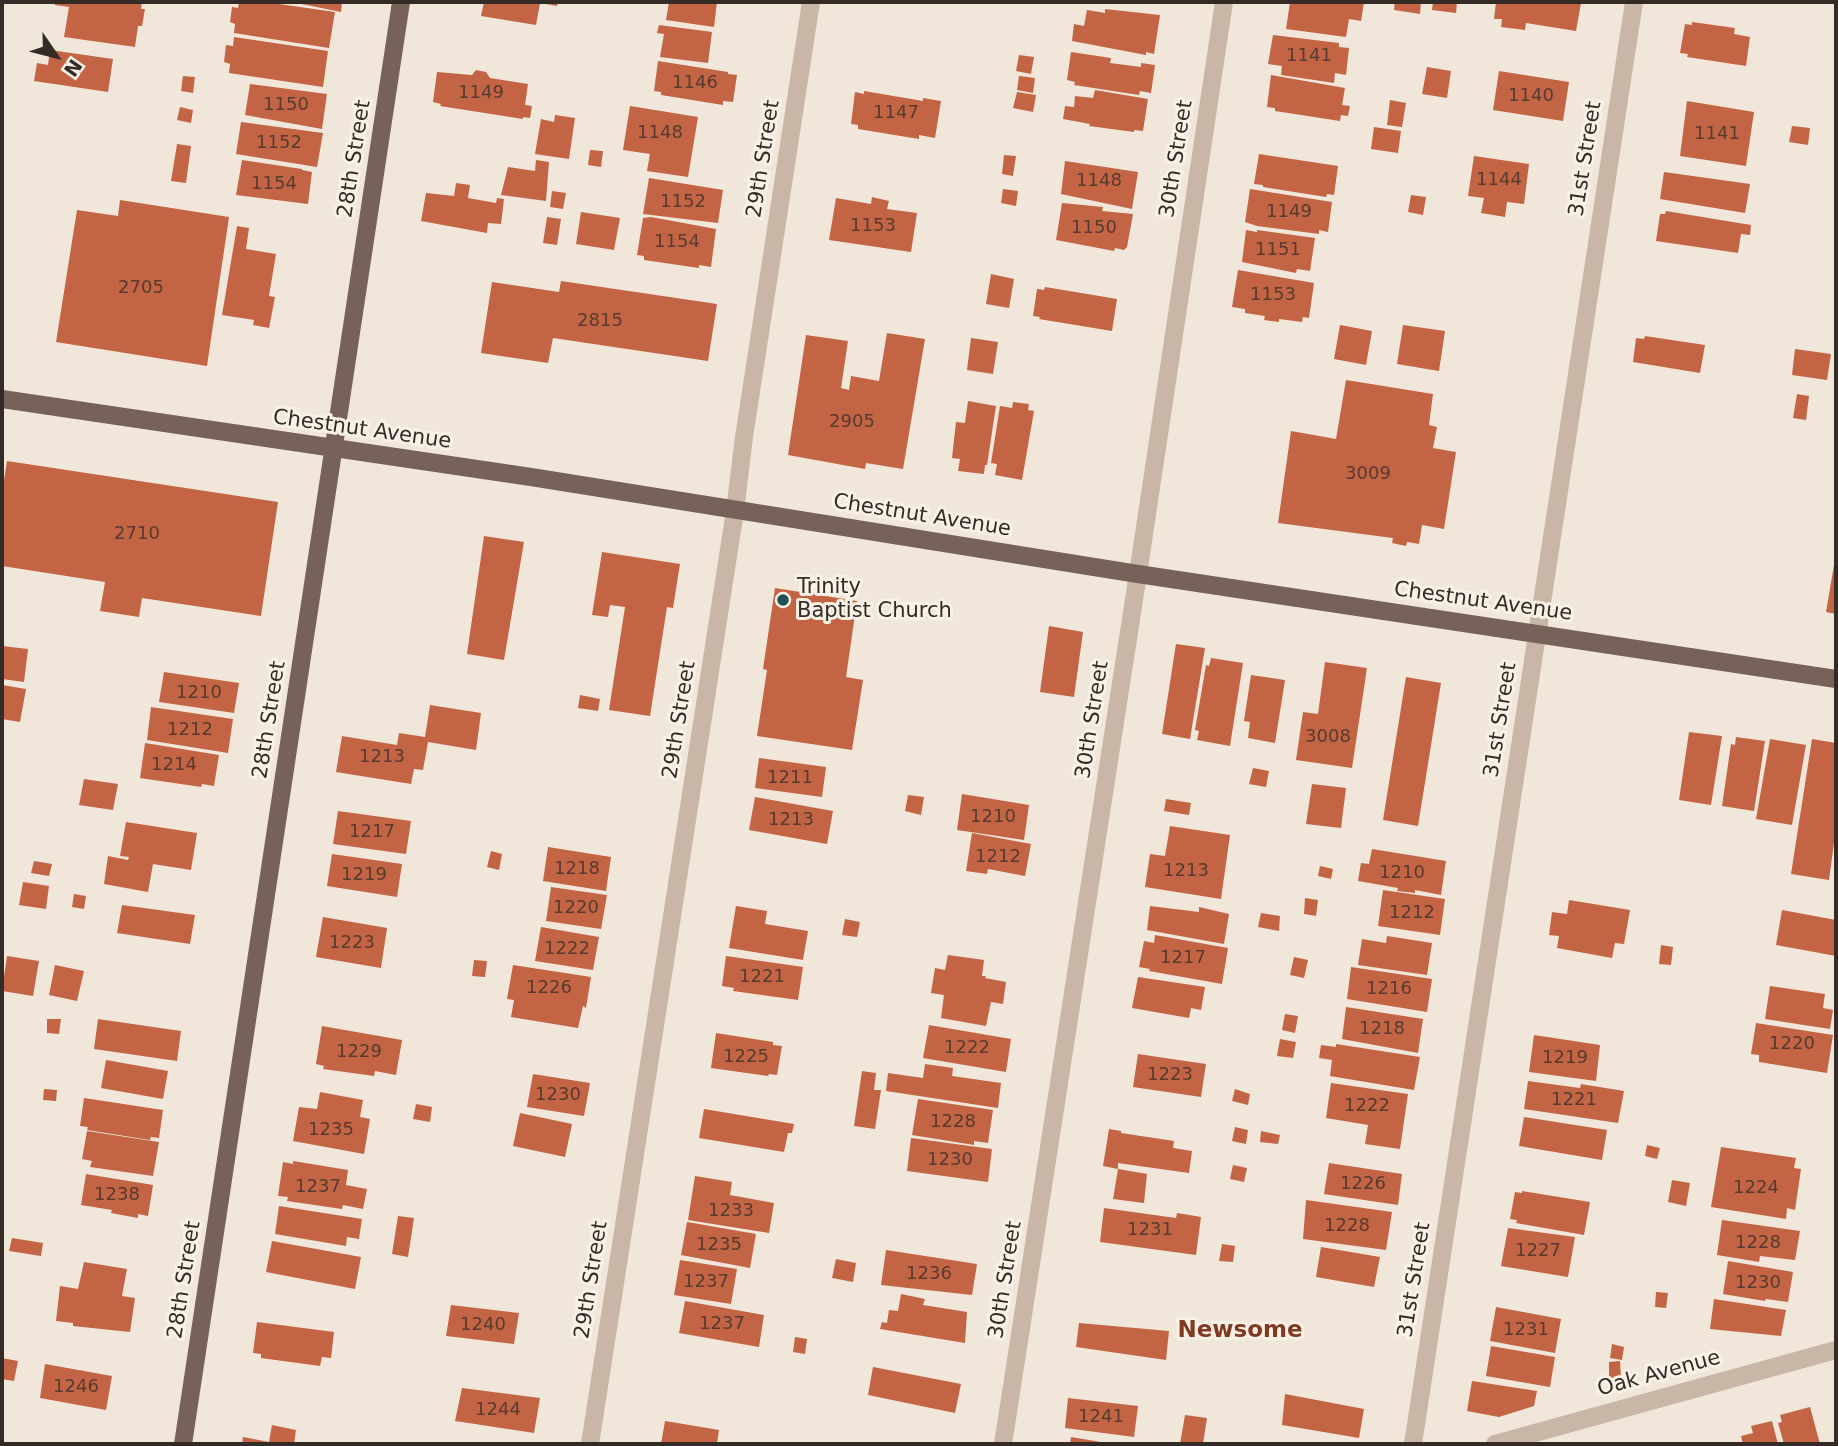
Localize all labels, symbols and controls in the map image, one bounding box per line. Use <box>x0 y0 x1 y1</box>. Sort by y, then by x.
north arrow <box>21 21 91 91</box>
house number: 1141 <box>1286 45 1332 67</box>
text: N <box>60 55 87 81</box>
house number: 1146 <box>672 72 718 94</box>
house number: 1149 <box>458 82 504 104</box>
house number: 1140 <box>1508 85 1554 107</box>
house number: 1150 <box>263 94 309 116</box>
street label: 28th Street <box>333 98 377 220</box>
street label: 29th Street <box>742 98 786 220</box>
street label: 30th Street <box>1155 98 1199 220</box>
street label: 31st Street <box>1564 100 1608 218</box>
house number: 1147 <box>873 102 919 124</box>
house number: 1148 <box>637 122 683 144</box>
house number: 1141 <box>1694 123 1740 145</box>
house number: 1152 <box>256 132 302 154</box>
house number: 1144 <box>1476 169 1522 191</box>
house number: 1148 <box>1076 170 1122 192</box>
house number: 1154 <box>251 173 297 195</box>
house number: 1152 <box>660 191 706 213</box>
house number: 1149 <box>1266 201 1312 223</box>
house number: 1153 <box>850 215 896 237</box>
house number: 1150 <box>1071 217 1117 239</box>
house number: 1154 <box>654 231 700 253</box>
house number: 1151 <box>1255 239 1301 261</box>
house number: 2705 <box>118 277 164 299</box>
house number: 1153 <box>1250 284 1296 306</box>
house number: 2815 <box>577 310 623 332</box>
street label: Chestnut Avenue <box>271 405 453 455</box>
house number: 2905 <box>829 411 875 433</box>
house number: 3009 <box>1345 463 1391 485</box>
street label: Chestnut Avenue <box>831 490 1013 542</box>
house number: 2710 <box>114 523 160 545</box>
place label: Trinity Baptist Church <box>797 575 952 625</box>
street label: Chestnut Avenue <box>1392 577 1574 627</box>
marker: Trinity Baptist Church <box>775 592 791 608</box>
street label: 28th Street <box>248 659 292 781</box>
street label: 29th Street <box>658 659 702 781</box>
street label: 30th Street <box>1071 659 1115 781</box>
street label: 31st Street <box>1479 661 1523 779</box>
house number: 1210 <box>176 682 222 704</box>
house number: 1212 <box>167 719 213 741</box>
house number: 3008 <box>1305 726 1351 748</box>
house number: 1213 <box>359 746 405 768</box>
house number: 1214 <box>151 754 197 776</box>
house number: 1211 <box>767 767 813 789</box>
house number: 1210 <box>970 806 1016 828</box>
house number: 1213 <box>768 809 814 831</box>
house number: 1217 <box>349 821 395 843</box>
house number: 1212 <box>975 846 1021 868</box>
house number: 1218 <box>554 858 600 880</box>
house number: 1213 <box>1163 860 1209 882</box>
house number: 1210 <box>1379 862 1425 884</box>
house number: 1219 <box>341 864 387 886</box>
house number: 1220 <box>553 897 599 919</box>
house number: 1212 <box>1389 902 1435 924</box>
house number: 1223 <box>329 932 375 954</box>
house number: 1222 <box>544 938 590 960</box>
house number: 1217 <box>1160 947 1206 969</box>
house number: 1221 <box>739 966 785 988</box>
house number: 1226 <box>526 977 572 999</box>
house number: 1216 <box>1366 978 1412 1000</box>
house number: 1218 <box>1359 1018 1405 1040</box>
house number: 1220 <box>1769 1033 1815 1055</box>
house number: 1222 <box>944 1037 990 1059</box>
house number: 1229 <box>336 1041 382 1063</box>
house number: 1225 <box>723 1046 769 1068</box>
house number: 1219 <box>1542 1047 1588 1069</box>
house number: 1223 <box>1147 1064 1193 1086</box>
house number: 1230 <box>535 1084 581 1106</box>
house number: 1221 <box>1551 1089 1597 1111</box>
house number: 1222 <box>1344 1095 1390 1117</box>
house number: 1228 <box>930 1111 976 1133</box>
house number: 1235 <box>308 1119 354 1141</box>
house number: 1230 <box>927 1149 973 1171</box>
house number: 1226 <box>1340 1173 1386 1195</box>
house number: 1237 <box>295 1176 341 1198</box>
house number: 1224 <box>1733 1177 1779 1199</box>
house number: 1238 <box>94 1184 140 1206</box>
house number: 1233 <box>708 1200 754 1222</box>
house number: 1228 <box>1324 1215 1370 1237</box>
street label: 28th Street <box>163 1219 207 1341</box>
street label: 29th Street <box>570 1219 614 1341</box>
street label: 30th Street <box>984 1219 1028 1341</box>
house number: 1231 <box>1127 1219 1173 1241</box>
street label: 31st Street <box>1393 1221 1437 1339</box>
house number: 1228 <box>1735 1232 1781 1254</box>
house number: 1235 <box>696 1234 742 1256</box>
house number: 1227 <box>1515 1240 1561 1262</box>
house number: 1236 <box>906 1263 952 1285</box>
house number: 1237 <box>683 1271 729 1293</box>
house number: 1230 <box>1735 1272 1781 1294</box>
house number: 1237 <box>699 1313 745 1335</box>
house number: 1240 <box>460 1314 506 1336</box>
district label: Newsome <box>1177 1317 1303 1345</box>
house number: 1231 <box>1503 1319 1549 1341</box>
street label: Oak Avenue <box>1595 1345 1723 1403</box>
house number: 1246 <box>53 1376 99 1398</box>
house number: 1244 <box>475 1399 521 1421</box>
house number: 1241 <box>1078 1406 1124 1428</box>

